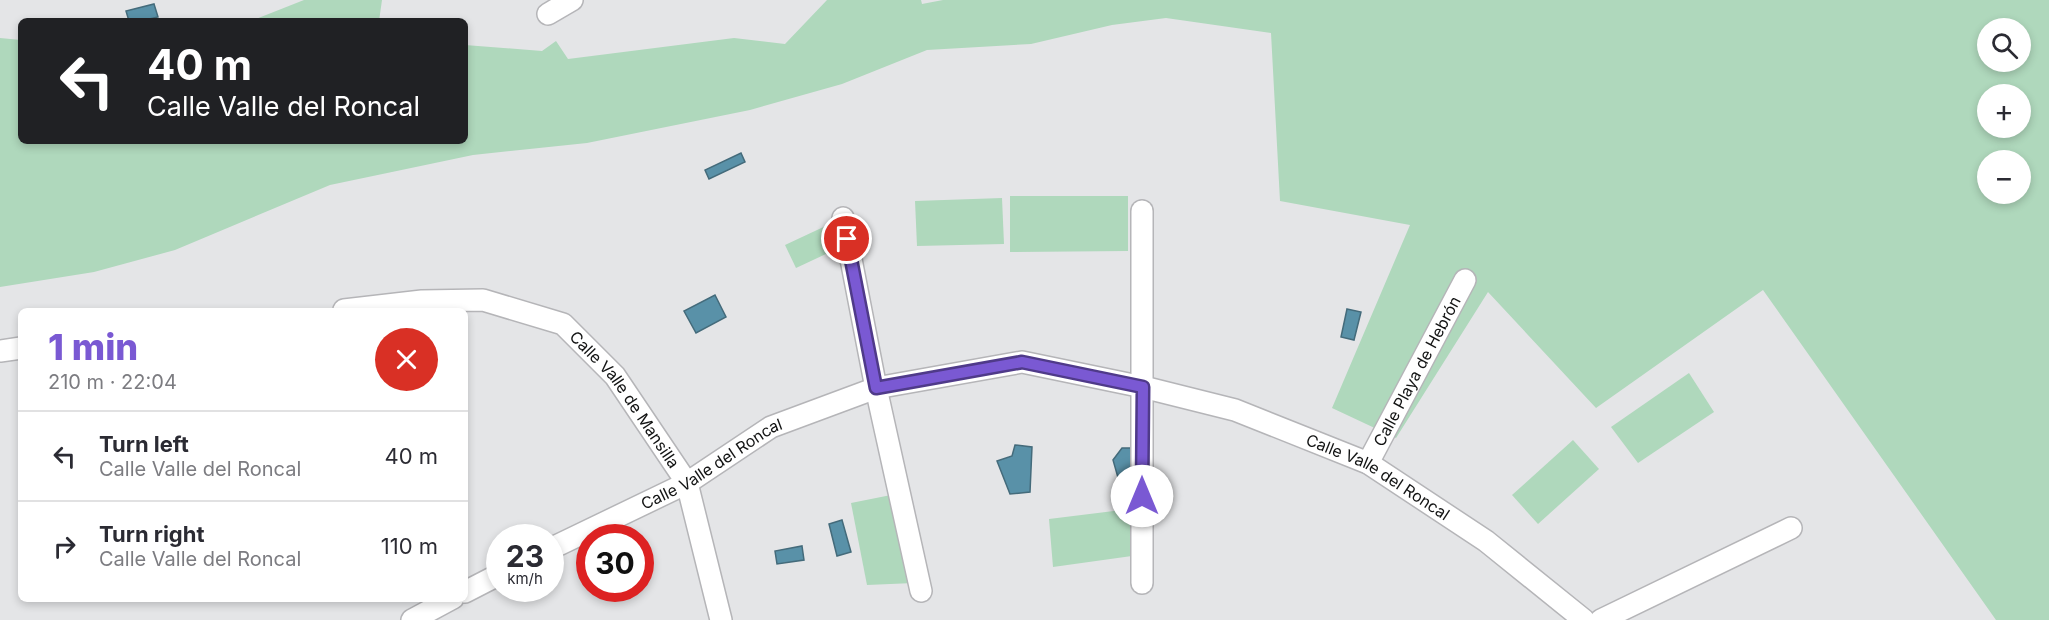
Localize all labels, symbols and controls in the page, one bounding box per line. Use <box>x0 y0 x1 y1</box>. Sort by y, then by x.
map controls <box>1977 18 2031 204</box>
button: search <box>1977 18 2031 72</box>
text: 40 m <box>147 39 252 90</box>
icon: left <box>48 42 126 120</box>
button: + <box>1977 84 2031 138</box>
text: Calle Valle del Roncal <box>147 90 420 123</box>
button: − <box>1977 150 2031 204</box>
pin <box>821 213 872 264</box>
icon: arrive <box>830 222 863 255</box>
street label: Calle Playa de Hebrón <box>1369 293 1465 450</box>
text: 1 min <box>48 325 138 369</box>
street label: Calle Valle de Mansilla <box>566 327 684 472</box>
button: close <box>375 328 438 391</box>
text: 210 m · 22:04 <box>48 370 177 394</box>
street label: Calle Valle del Roncal <box>638 414 785 514</box>
street label: Calle Valle del Roncal <box>1303 429 1454 524</box>
text: Turn left <box>99 431 189 457</box>
icon: left <box>48 440 81 473</box>
text: 40 m <box>384 443 438 469</box>
text: Calle Valle del Roncal <box>99 457 301 481</box>
position arrow <box>1110 464 1174 528</box>
text: Turn right <box>99 521 205 547</box>
speed limit sign: 30 <box>576 524 654 602</box>
icon: right <box>48 530 81 563</box>
text: 110 m <box>381 533 438 559</box>
text: 23 <box>506 538 544 574</box>
text: Calle Valle del Roncal <box>99 547 301 571</box>
text: km/h <box>507 569 543 588</box>

